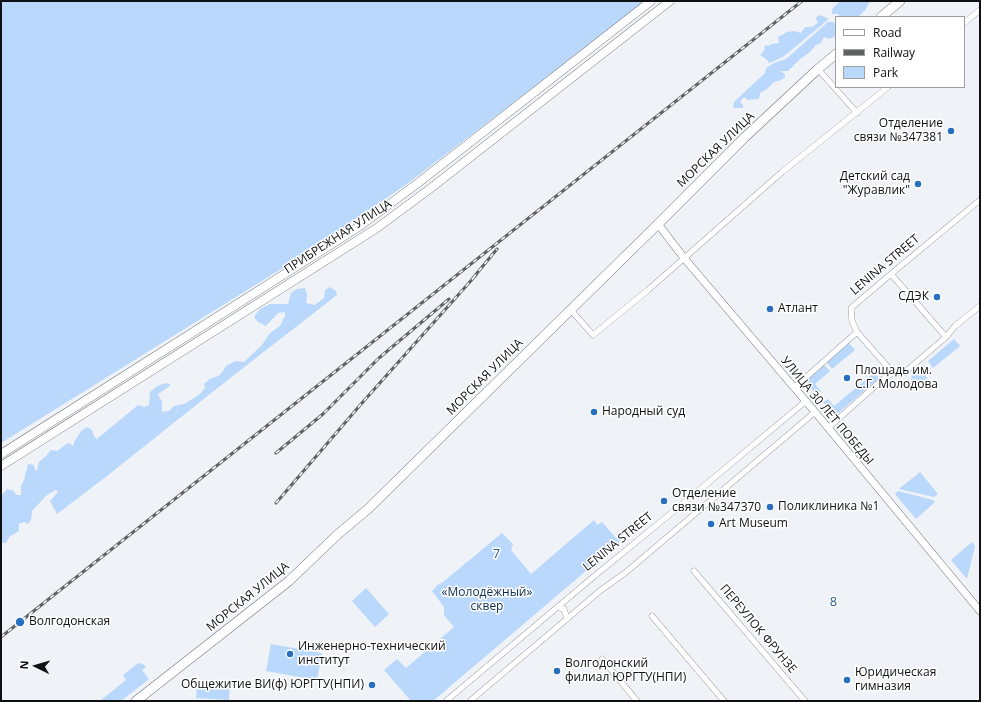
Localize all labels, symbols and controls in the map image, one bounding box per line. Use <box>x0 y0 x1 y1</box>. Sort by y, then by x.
legend <box>835 16 965 88</box>
text: Road <box>873 24 902 41</box>
text: Railway <box>873 44 915 61</box>
text: Park <box>873 64 898 81</box>
street label: МОРСКАЯ УЛИЦА <box>674 109 758 191</box>
place label: Отделение связи №347381 <box>854 117 943 145</box>
marker: Отделение связи №347381 <box>946 126 956 136</box>
place label: Детский сад "Журавлик" <box>840 170 910 198</box>
marker: Детский сад "Журавлик" <box>913 179 923 189</box>
street label: ПРИБРЕЖНАЯ УЛИЦА <box>282 197 394 277</box>
street label: LENINA STREET <box>848 232 922 298</box>
place label: СДЭК <box>898 290 929 304</box>
marker: СДЭК <box>932 292 942 302</box>
place label: Атлант <box>778 302 818 316</box>
marker: Атлант <box>765 304 775 314</box>
street label: МОРСКАЯ УЛИЦА <box>444 336 526 418</box>
street label: УЛИЦА 30 ЛЕТ ПОБЕДЫ <box>778 354 876 468</box>
place label: Площадь им. С.Г. Молодова <box>855 364 938 392</box>
marker: Площадь им. С.Г. Молодова <box>842 373 852 383</box>
place label: Народный суд <box>602 405 685 419</box>
marker: Народный суд <box>589 407 599 417</box>
place label: Отделение связи №347370 <box>672 487 761 515</box>
marker: Отделение связи №347370 <box>659 496 669 506</box>
place label: Поликлиника №1 <box>778 500 879 514</box>
marker: Поликлиника №1 <box>765 502 775 512</box>
street label: LENINA STREET <box>580 509 656 575</box>
place label: Art Museum <box>719 517 788 531</box>
marker: Art Museum <box>706 519 716 529</box>
district label: 7 <box>493 546 501 562</box>
street label: МОРСКАЯ УЛИЦА <box>204 559 292 635</box>
street label: ПЕРЕУЛОК ФРУНЗЕ <box>717 582 799 676</box>
park label: «Молодёжный» сквер <box>442 586 532 614</box>
district label: 8 <box>830 594 838 610</box>
place label: Волгодонская <box>29 615 110 629</box>
marker: Волгодонская <box>14 616 26 628</box>
place label: Инженерно-технический институт <box>298 640 446 668</box>
north arrow <box>16 646 56 686</box>
marker: Инженерно-технический институт <box>285 649 295 659</box>
place label: Волгодонский филиал ЮРГТУ(НПИ) <box>565 657 686 685</box>
text: N <box>16 660 31 670</box>
marker: Волгодонский филиал ЮРГТУ(НПИ) <box>552 666 562 676</box>
place label: Юридическая гимназия <box>855 666 936 694</box>
marker: Юридическая гимназия <box>842 675 852 685</box>
place label: Общежитие ВИ(ф) ЮРГТУ(НПИ) <box>181 678 364 692</box>
marker: Общежитие ВИ(ф) ЮРГТУ(НПИ) <box>367 680 377 690</box>

